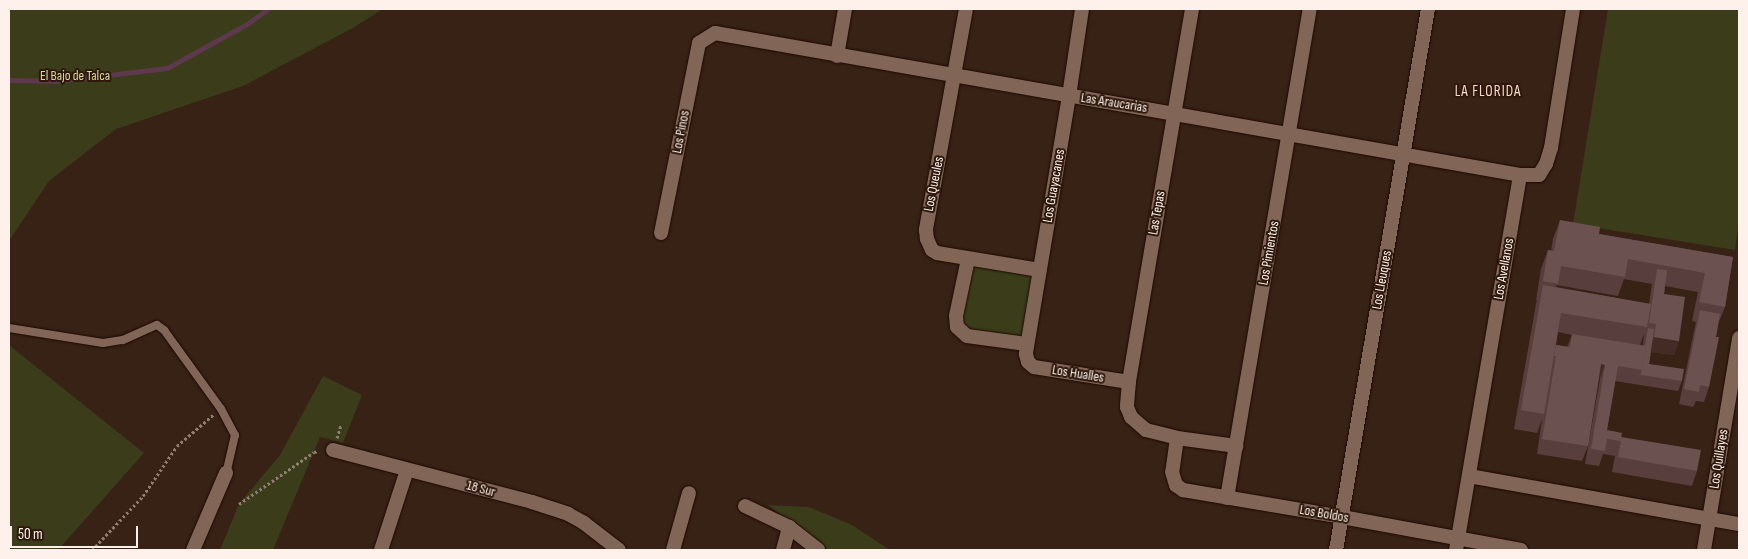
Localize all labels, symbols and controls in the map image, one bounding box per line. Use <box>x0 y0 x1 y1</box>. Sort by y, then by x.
park label: El Bajo de Talca <box>40 68 110 84</box>
district label: LA FLORIDA <box>1453 83 1523 101</box>
street label: Las Araucarias <box>1080 89 1148 117</box>
street label: Los Pinos <box>669 109 693 155</box>
street label: Los Guayacanes <box>1039 148 1069 224</box>
street label: Los Queules <box>920 155 948 213</box>
street label: Las Tepas <box>1145 190 1169 236</box>
street label: Los Pimientos <box>1255 220 1283 286</box>
street label: Los Avellanos <box>1490 237 1518 301</box>
street label: Los Lleuques <box>1369 249 1395 311</box>
street label: Los Hualles <box>1051 362 1105 386</box>
street label: Los Quillayes <box>1706 428 1732 490</box>
street label: 18 Sur <box>465 477 497 501</box>
street label: Los Boldos <box>1298 501 1350 527</box>
scale bar <box>12 516 140 548</box>
text: 50 m <box>18 525 43 544</box>

